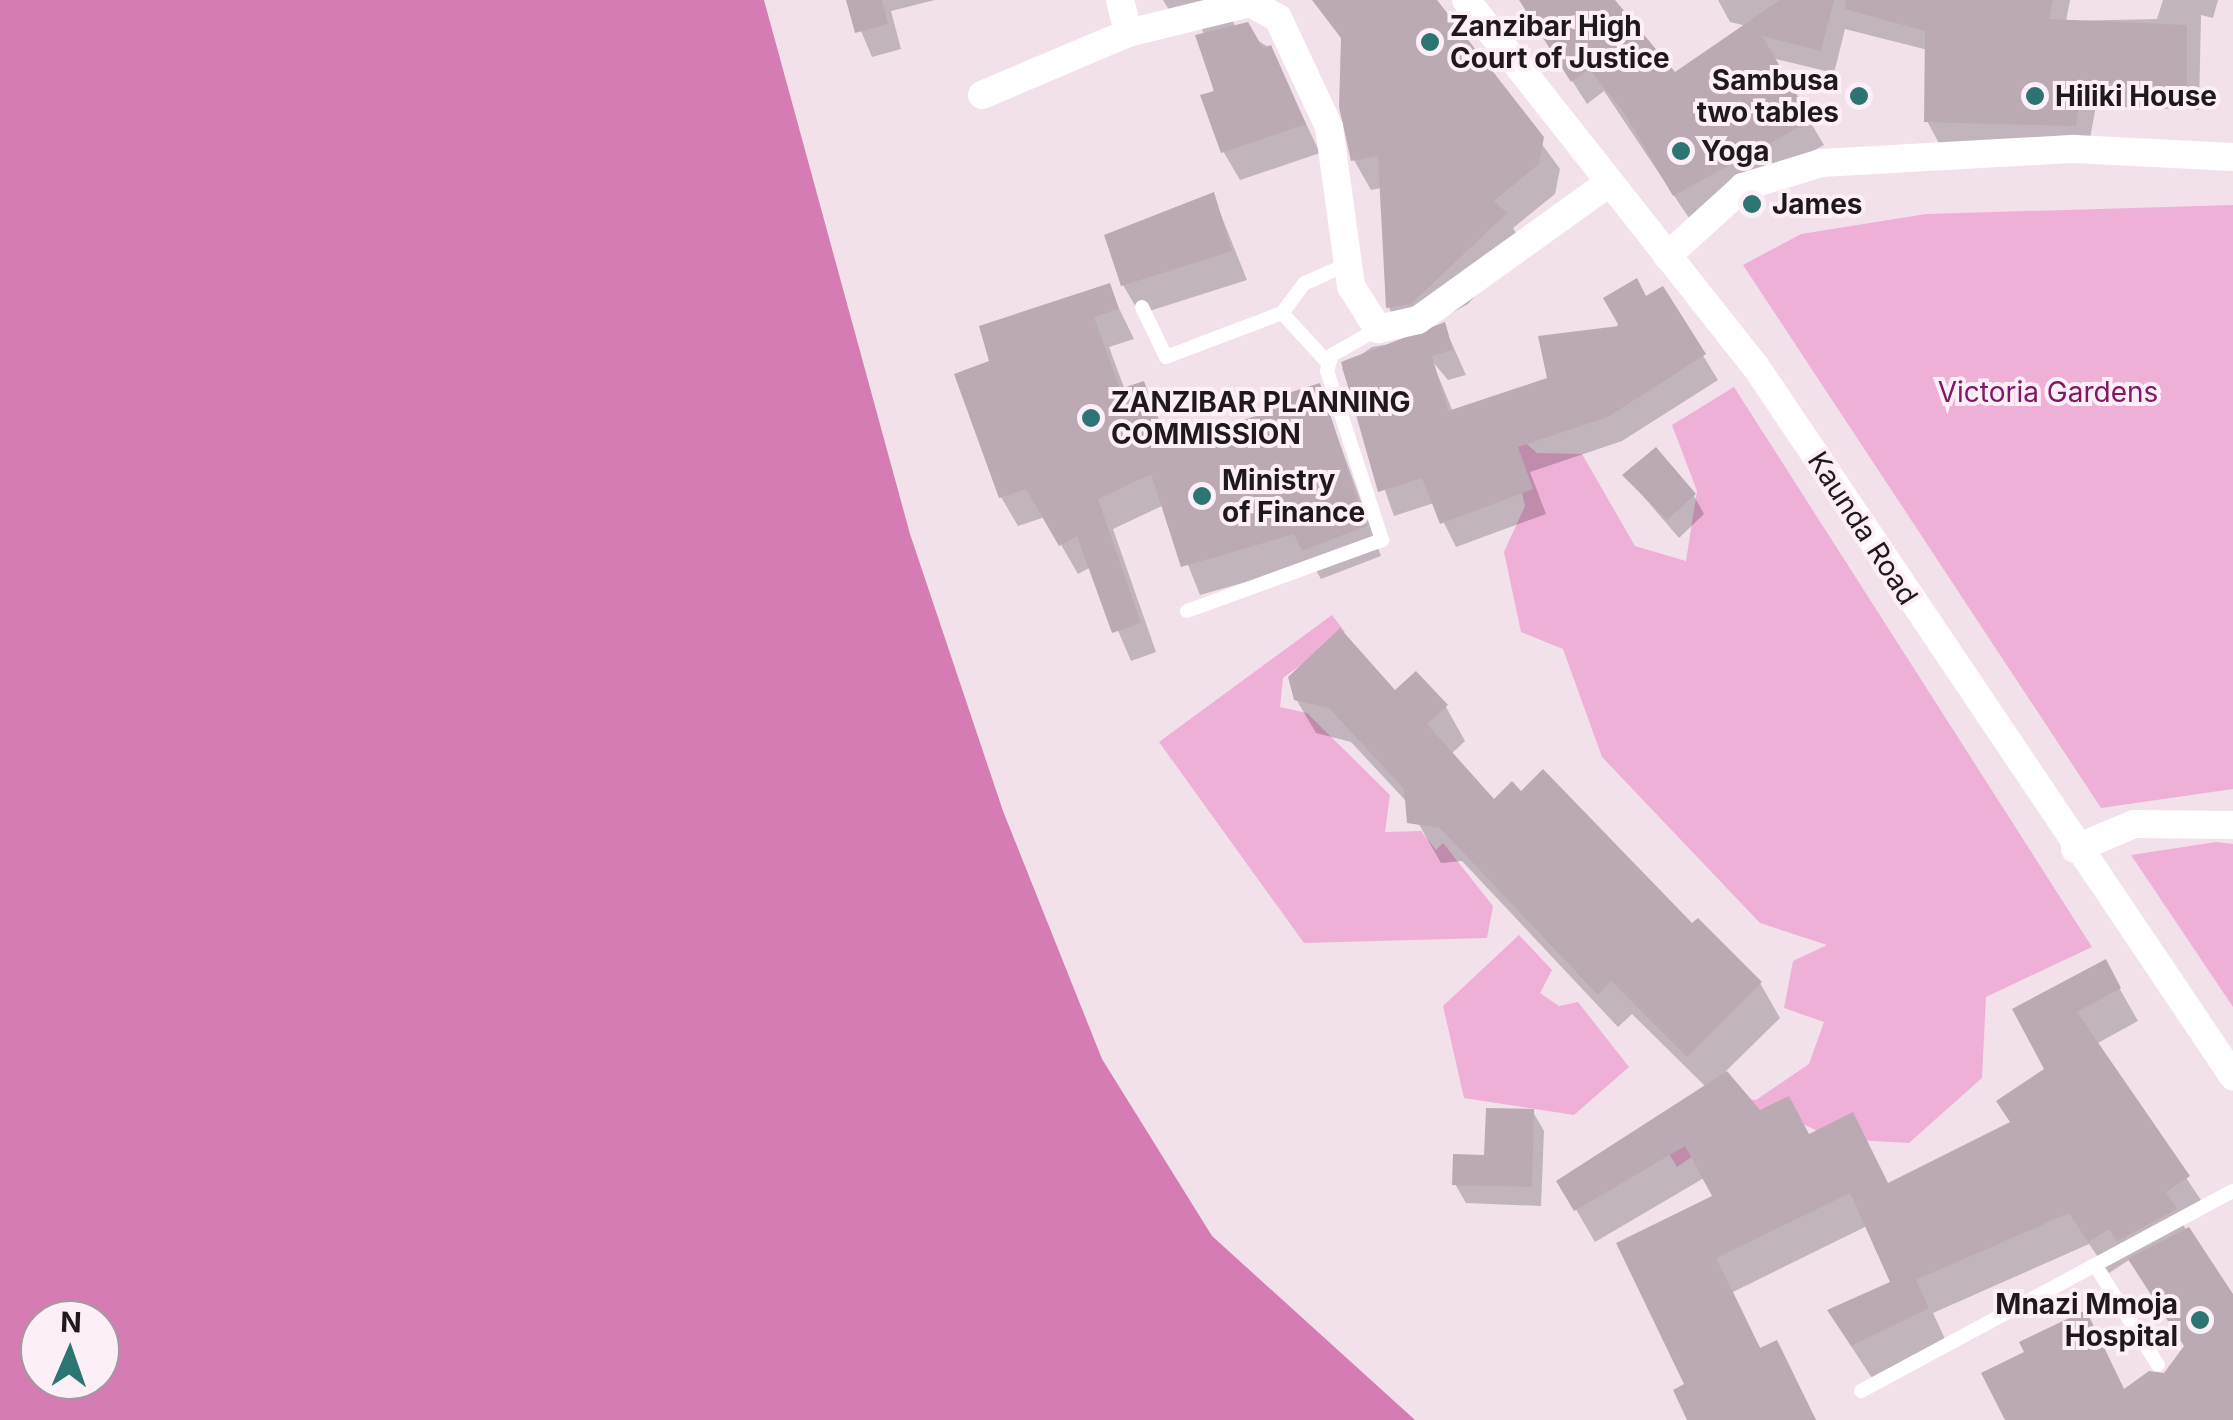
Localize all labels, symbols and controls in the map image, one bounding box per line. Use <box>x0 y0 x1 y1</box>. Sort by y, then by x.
place label: Zanzibar High Court of Justice <box>1450 9 1670 75</box>
marker: Zanzibar High Court of Justice <box>1419 31 1441 53</box>
place label: Sambusa two tables <box>1697 63 1839 129</box>
place label: Hiliki House <box>2055 79 2217 113</box>
marker: Sambusa two tables <box>1848 85 1870 107</box>
marker: Hiliki House <box>2024 85 2046 107</box>
place label: Yoga <box>1701 134 1770 168</box>
marker: Yoga <box>1670 140 1692 162</box>
place label: James <box>1772 187 1863 221</box>
marker: James <box>1741 193 1763 215</box>
park label: Victoria Gardens <box>1938 375 2158 409</box>
place label: ZANZIBAR PLANNING COMMISSION <box>1111 385 1411 451</box>
marker: ZANZIBAR PLANNING COMMISSION <box>1080 407 1102 429</box>
street label: Kaunda Road <box>1801 445 1925 611</box>
place label: Ministry of Finance <box>1222 463 1365 529</box>
marker: Ministry of Finance <box>1191 485 1213 507</box>
place label: Mnazi Mmoja Hospital <box>1995 1287 2178 1353</box>
north arrow <box>20 1300 120 1400</box>
text: N <box>60 1305 82 1339</box>
marker: Mnazi Mmoja Hospital <box>2187 1307 2213 1333</box>

